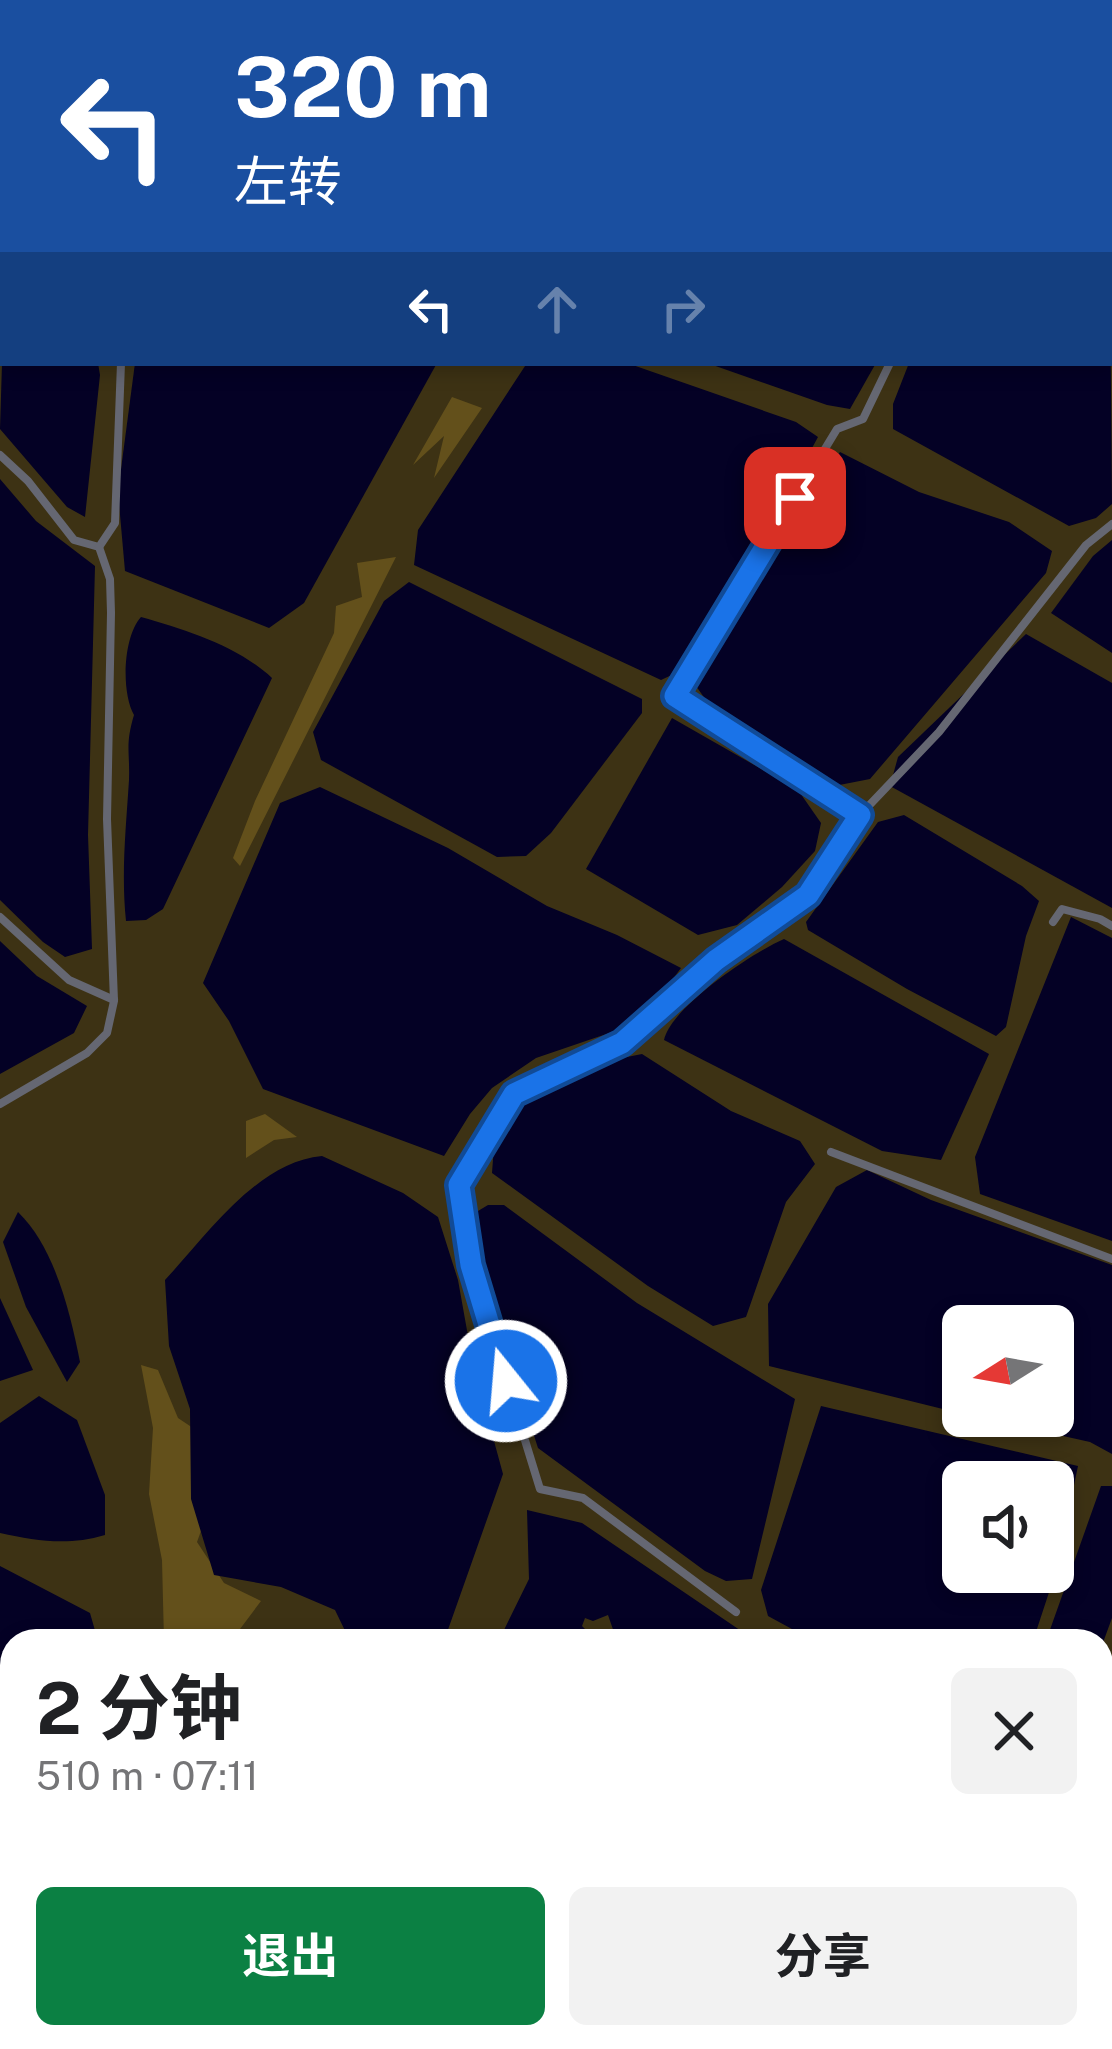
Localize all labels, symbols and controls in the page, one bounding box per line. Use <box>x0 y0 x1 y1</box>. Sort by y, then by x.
text: 320 m <box>234 37 492 136</box>
icon: left <box>36 48 192 204</box>
text: 左转 <box>234 150 342 213</box>
icon: left <box>398 276 464 342</box>
icon: ahead <box>524 276 590 342</box>
icon: right <box>650 276 716 342</box>
pin <box>744 447 846 549</box>
icon: arrive <box>762 465 828 531</box>
north arrow <box>942 1305 1074 1437</box>
map controls <box>942 1305 1074 1593</box>
position arrow <box>443 1318 569 1444</box>
button: sound <box>942 1461 1074 1593</box>
text: 2 分钟 <box>36 1666 242 1750</box>
button: close <box>951 1668 1077 1794</box>
text: 510 m · 07:11 <box>36 1753 259 1799</box>
button: 退出 <box>36 1887 545 2025</box>
button: 分享 <box>569 1887 1077 2025</box>

